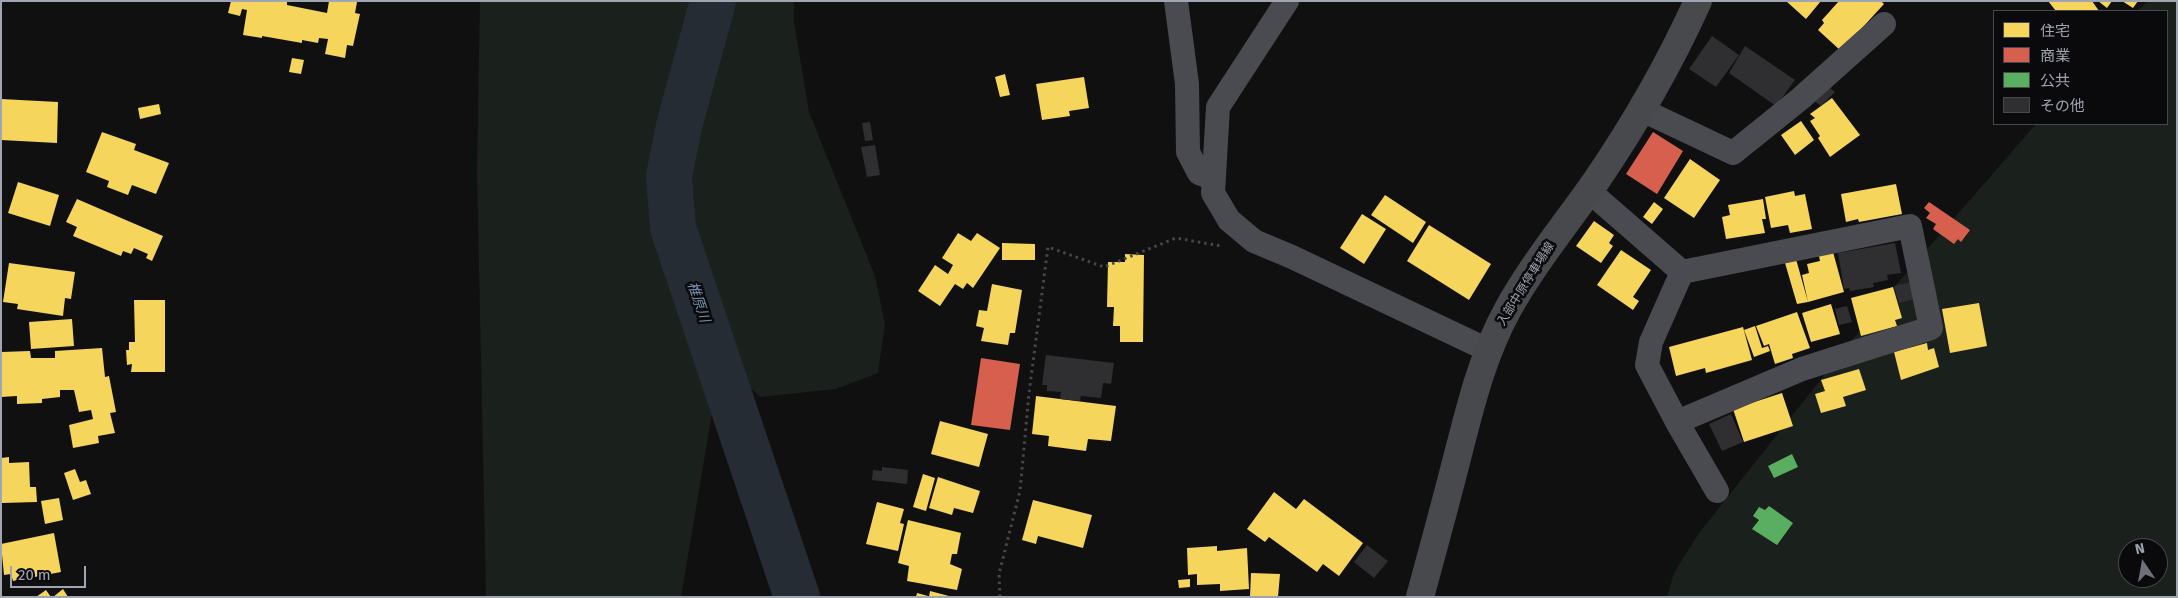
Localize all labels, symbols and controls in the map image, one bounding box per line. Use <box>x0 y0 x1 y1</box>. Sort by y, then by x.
legend <box>1993 10 2168 125</box>
text: 住宅 <box>2040 22 2070 40</box>
text: 商業 <box>2040 47 2070 65</box>
text: 公共 <box>2040 72 2070 90</box>
text: その他 <box>2040 97 2085 115</box>
street label: 入部中原停車場線 <box>1494 239 1558 329</box>
water label: 椎原川 <box>683 279 713 325</box>
north arrow <box>2118 538 2168 588</box>
text: N <box>2134 540 2146 558</box>
scale bar <box>12 556 89 588</box>
text: 20 m <box>18 566 51 584</box>

